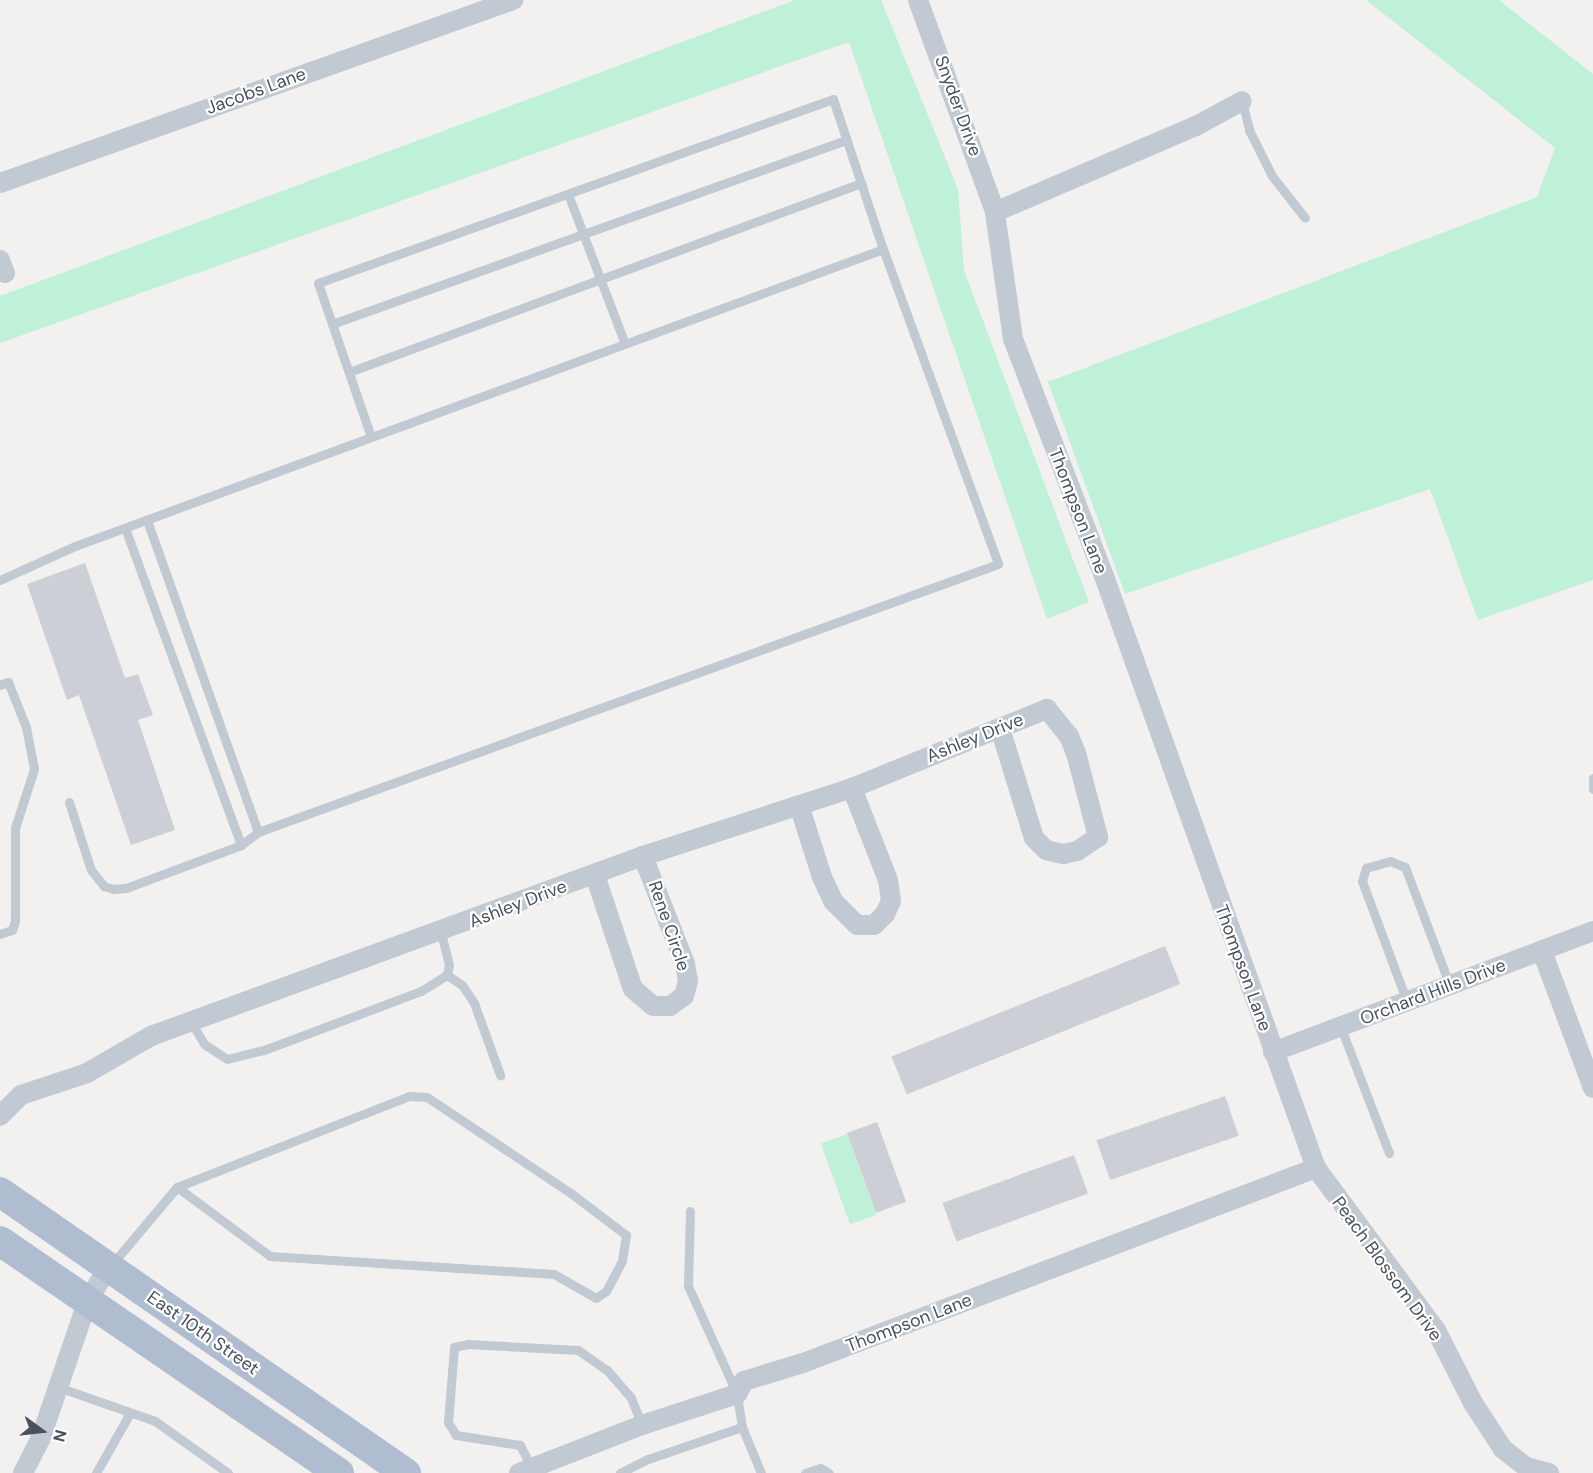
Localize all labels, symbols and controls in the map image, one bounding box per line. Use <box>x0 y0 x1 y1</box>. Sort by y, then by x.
street label: Snyder Drive <box>930 53 986 159</box>
street label: Jacobs Lane <box>203 63 309 119</box>
street label: Thompson Lane <box>1044 445 1112 577</box>
street label: Ashley Drive <box>923 709 1027 767</box>
street label: Ashley Drive <box>466 876 570 932</box>
street label: Rene Circle <box>644 878 694 974</box>
street label: Thompson Lane <box>1210 902 1276 1034</box>
street label: Orchard Hills Drive <box>1357 954 1509 1030</box>
street label: Peach Blossom Drive <box>1327 1193 1447 1345</box>
street label: East 10th Street <box>143 1286 263 1380</box>
street label: Thompson Lane <box>843 1289 975 1357</box>
north arrow <box>12 1401 72 1461</box>
text: N <box>48 1427 72 1444</box>

